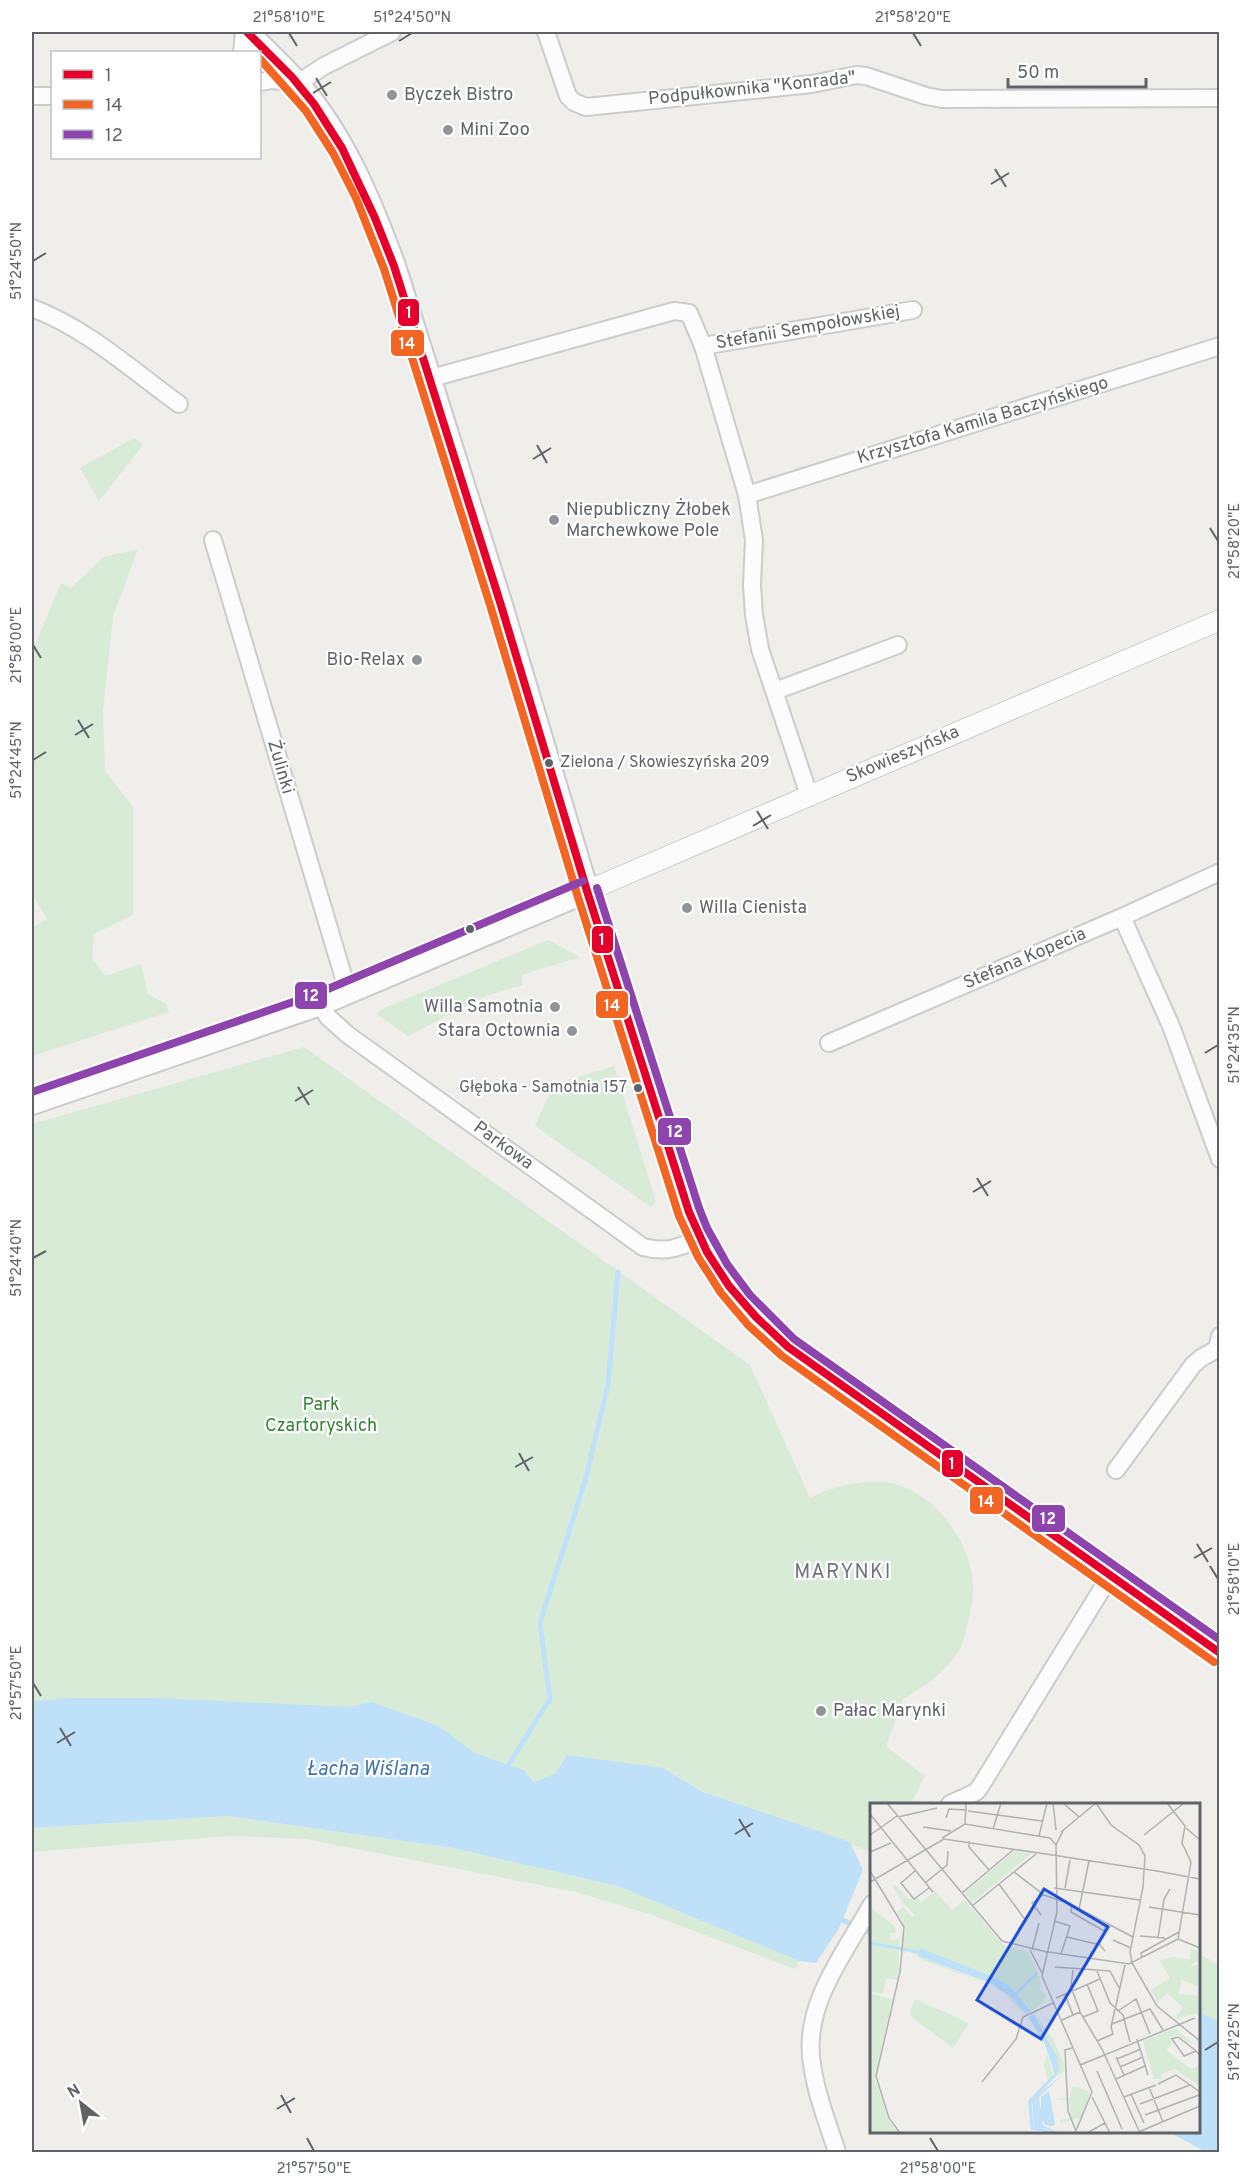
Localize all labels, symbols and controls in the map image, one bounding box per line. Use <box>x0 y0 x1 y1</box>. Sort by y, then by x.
text: 21°58'10"E <box>253 9 325 28</box>
text: 51°24'50"N <box>373 9 451 28</box>
text: 21°58'20"E <box>875 9 951 28</box>
legend <box>51 51 261 159</box>
scale bar <box>1008 51 1146 89</box>
text: 50 m <box>1017 62 1059 85</box>
text: 1 <box>105 65 112 88</box>
street label: Podpułkownika "Konrada" <box>647 67 857 111</box>
place label: Byczek Bistro <box>404 84 513 107</box>
marker: Byczek Bistro <box>385 88 399 102</box>
text: 14 <box>105 95 123 118</box>
place label: Mini Zoo <box>460 119 530 142</box>
marker: Mini Zoo <box>441 123 455 137</box>
text: 12 <box>105 125 123 148</box>
text: 51°24'50"N <box>8 222 27 300</box>
line badge: 1 <box>397 298 420 327</box>
street label: Stefanii Sempołowskiej <box>714 301 902 355</box>
text: 1 <box>406 304 412 324</box>
line badge: 14 <box>390 329 425 357</box>
text: 14 <box>399 335 415 355</box>
street label: Krzysztofa Kamila Baczyńskiego <box>854 372 1112 470</box>
place label: Niepubliczny Żłobek Marchewkowe Pole <box>566 497 731 543</box>
text: 21°58'20"E <box>1226 503 1245 579</box>
marker: Niepubliczny Żłobek Marchewkowe Pole <box>547 513 561 527</box>
text: 21°58'00"E <box>8 607 27 683</box>
place label: Bio-Relax <box>327 649 405 672</box>
marker: Bio-Relax <box>410 653 424 667</box>
text: 51°24'45"N <box>8 721 27 799</box>
street label: Skowieszyńska <box>843 721 963 789</box>
street label: Żulinki <box>261 737 301 797</box>
place label: Zielona / Skowieszyńska 209 <box>560 753 770 773</box>
marker: Zielona / Skowieszyńska 209 <box>543 757 555 769</box>
place label: Willa Cienista <box>699 897 807 920</box>
marker: Willa Cienista <box>680 901 694 915</box>
unlabelled marker <box>464 923 476 935</box>
street label: Stefana Kopecia <box>960 923 1090 995</box>
line badge: 1 <box>591 925 614 954</box>
text: 1 <box>599 931 605 951</box>
line badge: 12 <box>294 981 328 1010</box>
text: 12 <box>303 987 319 1007</box>
line badge: 14 <box>595 990 629 1019</box>
place label: Willa Samotnia <box>424 996 543 1019</box>
text: 14 <box>604 997 620 1017</box>
marker: Willa Samotnia <box>548 1000 562 1014</box>
text: 51°24'35"N <box>1226 1006 1245 1084</box>
place label: Stara Octownia <box>437 1020 560 1043</box>
marker: Stara Octownia <box>565 1024 579 1038</box>
place label: Głęboka - Samotnia 157 <box>459 1078 627 1098</box>
marker: Głęboka - Samotnia 157 <box>632 1082 644 1094</box>
street label: Parkowa <box>468 1117 538 1175</box>
line badge: 12 <box>657 1117 692 1146</box>
text: 12 <box>667 1123 683 1143</box>
text: 51°24'40"N <box>8 1219 27 1297</box>
park label: Park Czartoryskich <box>265 1394 377 1438</box>
line badge: 1 <box>941 1449 964 1478</box>
text: 1 <box>949 1455 955 1475</box>
line badge: 14 <box>969 1486 1004 1515</box>
text: 14 <box>978 1493 994 1513</box>
line badge: 12 <box>1031 1504 1066 1533</box>
text: 12 <box>1040 1510 1056 1530</box>
text: 21°58'10"E <box>1226 1543 1245 1615</box>
district label: MARYNKI <box>794 1560 892 1586</box>
text: 21°57'50"E <box>8 1645 27 1721</box>
place label: Pałac Marynki <box>833 1700 946 1723</box>
marker: Pałac Marynki <box>814 1704 828 1718</box>
water label: Łacha Wiślana <box>307 1757 430 1783</box>
inset map <box>870 1803 1200 2133</box>
text: 51°24'25"N <box>1226 2003 1245 2081</box>
north arrow <box>51 2073 111 2133</box>
text: N <box>64 2080 84 2103</box>
text: 21°57'50"E <box>276 2160 352 2179</box>
text: 21°58'00"E <box>900 2160 976 2179</box>

